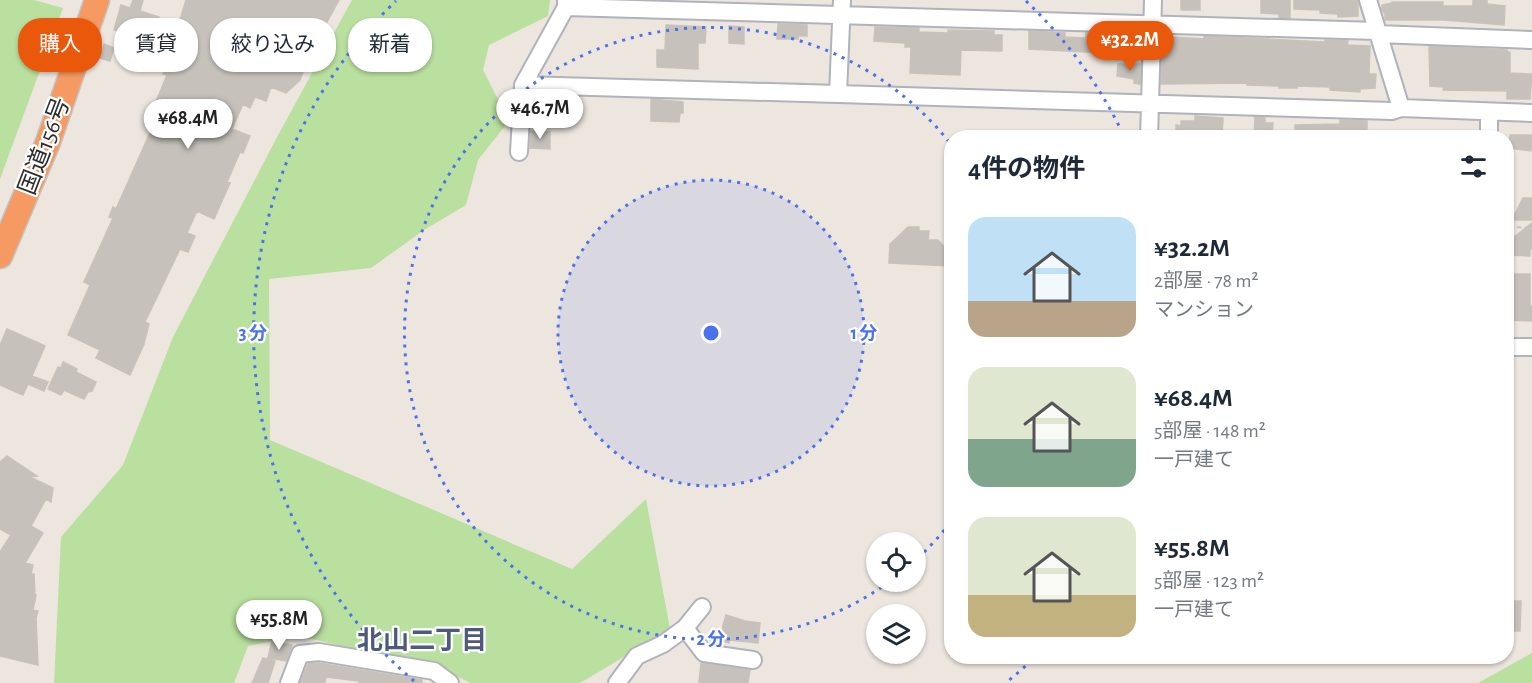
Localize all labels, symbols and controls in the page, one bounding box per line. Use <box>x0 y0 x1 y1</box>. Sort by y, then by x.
chip: 購入 <box>18 18 102 72</box>
chip: 賃貸 <box>114 18 198 72</box>
chip: 絞り込み <box>210 18 336 72</box>
chip: 新着 <box>348 18 432 72</box>
pin: ¥32.2M <box>1081 21 1179 72</box>
text: ¥32.2M <box>1101 30 1159 50</box>
pin: ¥46.7M <box>491 89 589 140</box>
street label: 国道156号 <box>14 94 74 198</box>
text: ¥46.7M <box>510 98 570 118</box>
pin: ¥68.4M <box>139 99 237 150</box>
text: ¥68.4M <box>158 108 218 128</box>
icon: filters <box>1457 150 1490 183</box>
text: 4件の物件 <box>968 156 1085 182</box>
text: ¥32.2M <box>1154 235 1230 261</box>
icon: home <box>1016 241 1088 313</box>
text: 2部屋 · 78 m² <box>1154 271 1258 291</box>
text: マンション <box>1154 300 1254 320</box>
text: 3 分 <box>239 323 267 343</box>
centre of rings <box>701 323 721 343</box>
text: 1 分 <box>850 323 878 343</box>
text: ¥68.4M <box>1154 385 1233 411</box>
icon: home <box>1016 391 1088 463</box>
text: 5部屋 · 148 m² <box>1154 421 1266 441</box>
text: 一戸建て <box>1154 450 1234 470</box>
map controls <box>866 532 926 664</box>
button: locate <box>866 532 926 592</box>
text: ¥55.8M <box>1154 535 1230 561</box>
icon: home <box>1016 541 1088 613</box>
text: 5部屋 · 123 m² <box>1154 571 1264 591</box>
pin: ¥55.8M <box>230 600 328 651</box>
text: 一戸建て <box>1154 600 1234 620</box>
button: layers <box>866 604 926 664</box>
text: ¥55.8M <box>250 609 308 629</box>
district label: 北山二丁目 <box>357 627 487 654</box>
text: 2 分 <box>696 629 726 649</box>

